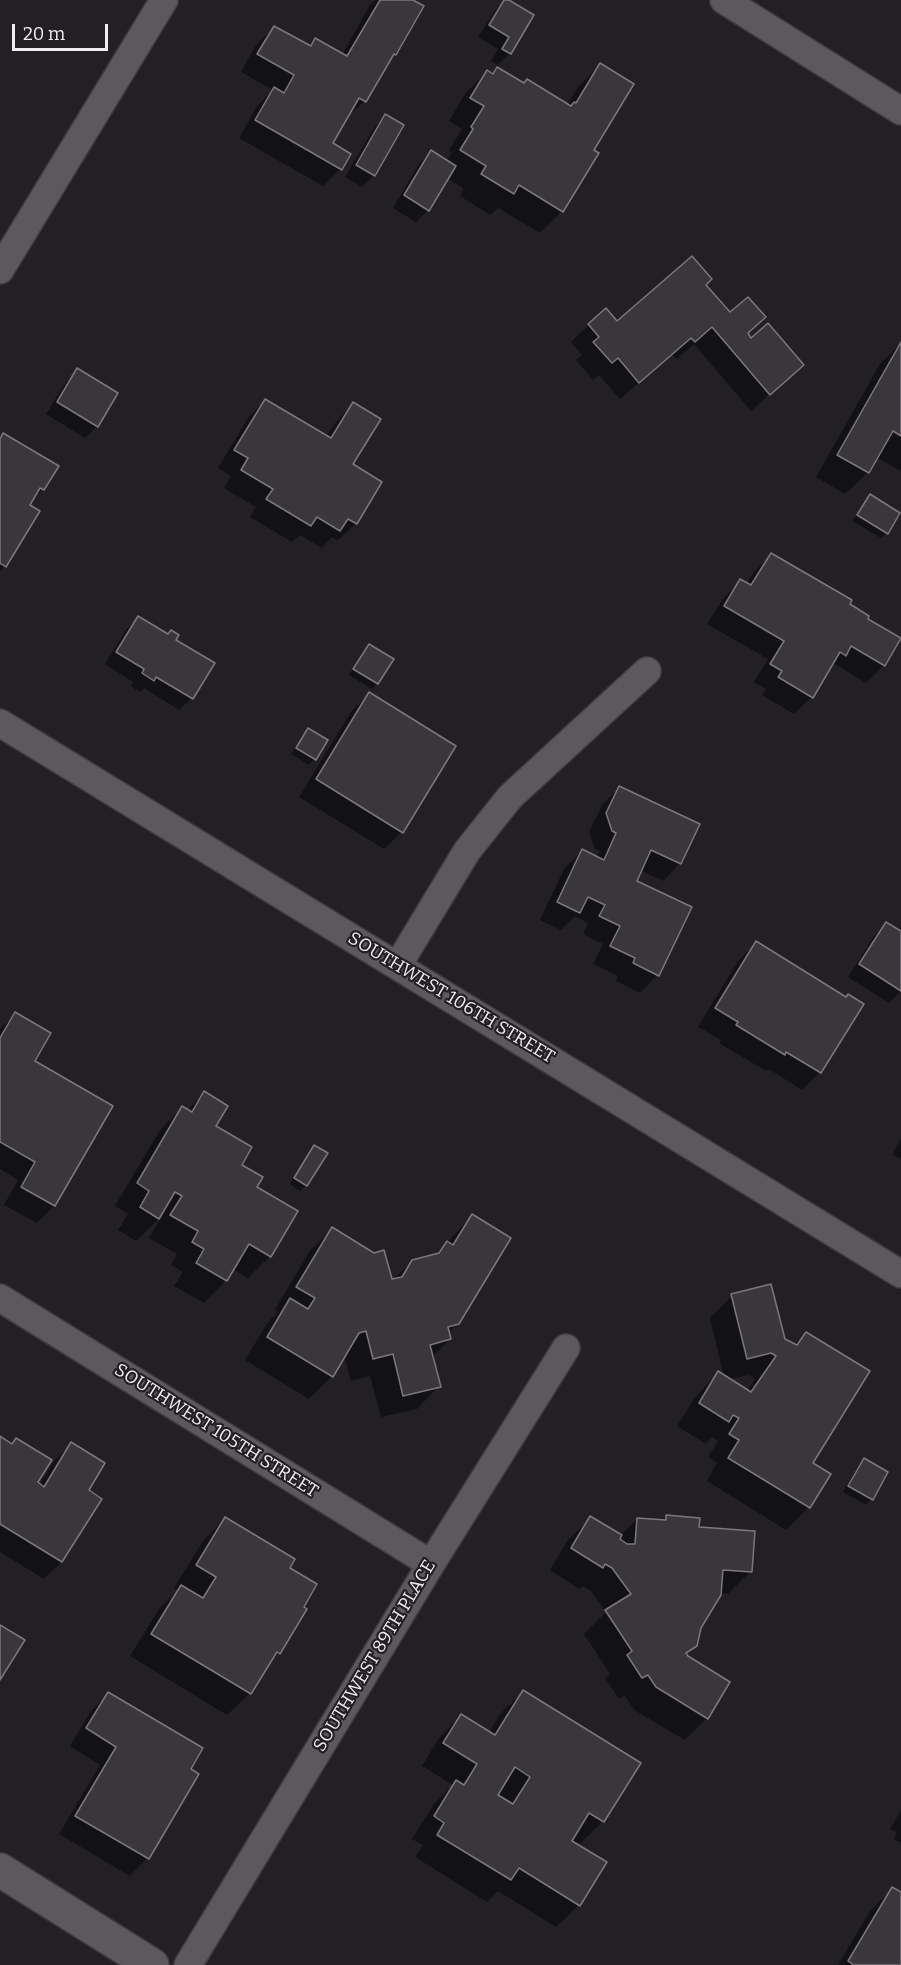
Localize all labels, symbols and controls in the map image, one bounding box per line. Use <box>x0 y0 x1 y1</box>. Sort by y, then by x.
scale bar <box>15 12 111 50</box>
text: 20 m <box>23 23 65 45</box>
street label: SOUTHWEST 106TH STREET <box>344 928 558 1068</box>
street label: SOUTHWEST 105TH STREET <box>110 1359 322 1503</box>
street label: SOUTHWEST 89TH PLACE <box>309 1556 441 1756</box>

